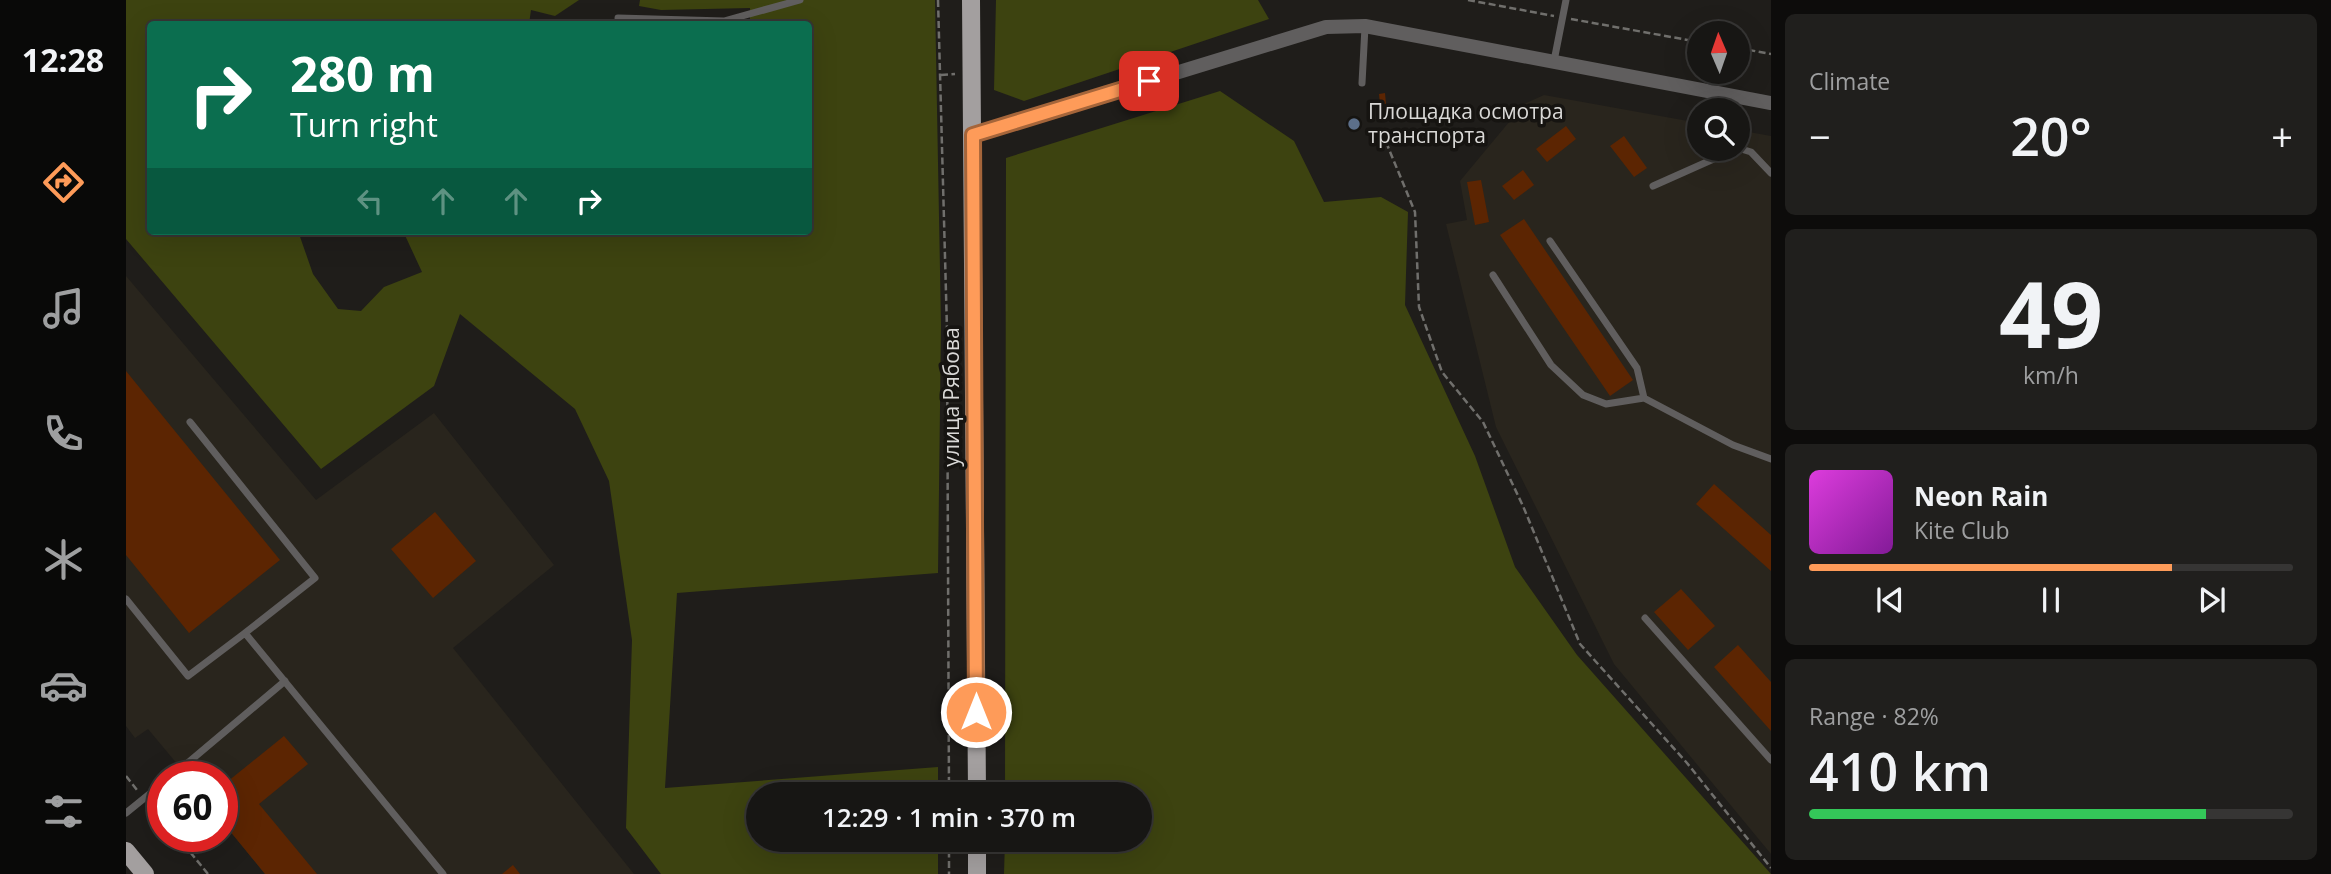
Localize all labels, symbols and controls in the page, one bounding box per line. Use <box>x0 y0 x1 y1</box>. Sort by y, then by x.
north arrow <box>1687 21 1750 84</box>
map controls <box>1687 21 1750 161</box>
text: 12:28 <box>22 38 104 81</box>
text: 280 m <box>290 40 435 106</box>
icon: right <box>175 49 266 140</box>
pin <box>1119 51 1179 111</box>
icon: arrive <box>1130 62 1168 100</box>
text: Climate <box>1809 65 1890 97</box>
place label: Площадка осмотра транспорта <box>1368 97 1564 149</box>
button: search <box>1687 98 1750 161</box>
text: 20° <box>2010 100 2092 171</box>
text: Turn right <box>290 103 438 146</box>
text: − <box>1809 110 1831 162</box>
text: + <box>2271 110 2293 162</box>
marker: Площадка осмотра транспорта <box>1346 116 1362 132</box>
icon: directions <box>39 158 88 207</box>
icon: left <box>351 182 389 220</box>
icon: ahead <box>424 182 462 220</box>
icon: ahead <box>497 182 535 220</box>
icon: right <box>570 182 608 220</box>
text: 49 <box>1999 251 2103 375</box>
icon: music <box>39 284 88 333</box>
street label: улица Рябова <box>937 327 965 467</box>
text: km/h <box>2023 359 2079 391</box>
icon: phone <box>39 409 88 458</box>
text: Neon Rain <box>1914 478 2048 514</box>
text: Kite Club <box>1914 514 2009 546</box>
icon: climate <box>39 535 88 584</box>
icon: previous <box>1871 581 1909 619</box>
icon: pause <box>2032 581 2070 619</box>
icon: next <box>2193 581 2231 619</box>
icon: car <box>39 661 88 710</box>
position arrow <box>939 675 1013 749</box>
text: Range · 82% <box>1809 700 1939 732</box>
text: 410 km <box>1809 735 1991 806</box>
speed limit sign: 60 <box>147 761 238 852</box>
icon: filters <box>39 787 88 836</box>
text: 12:29 · 1 min · 370 m <box>822 799 1076 835</box>

